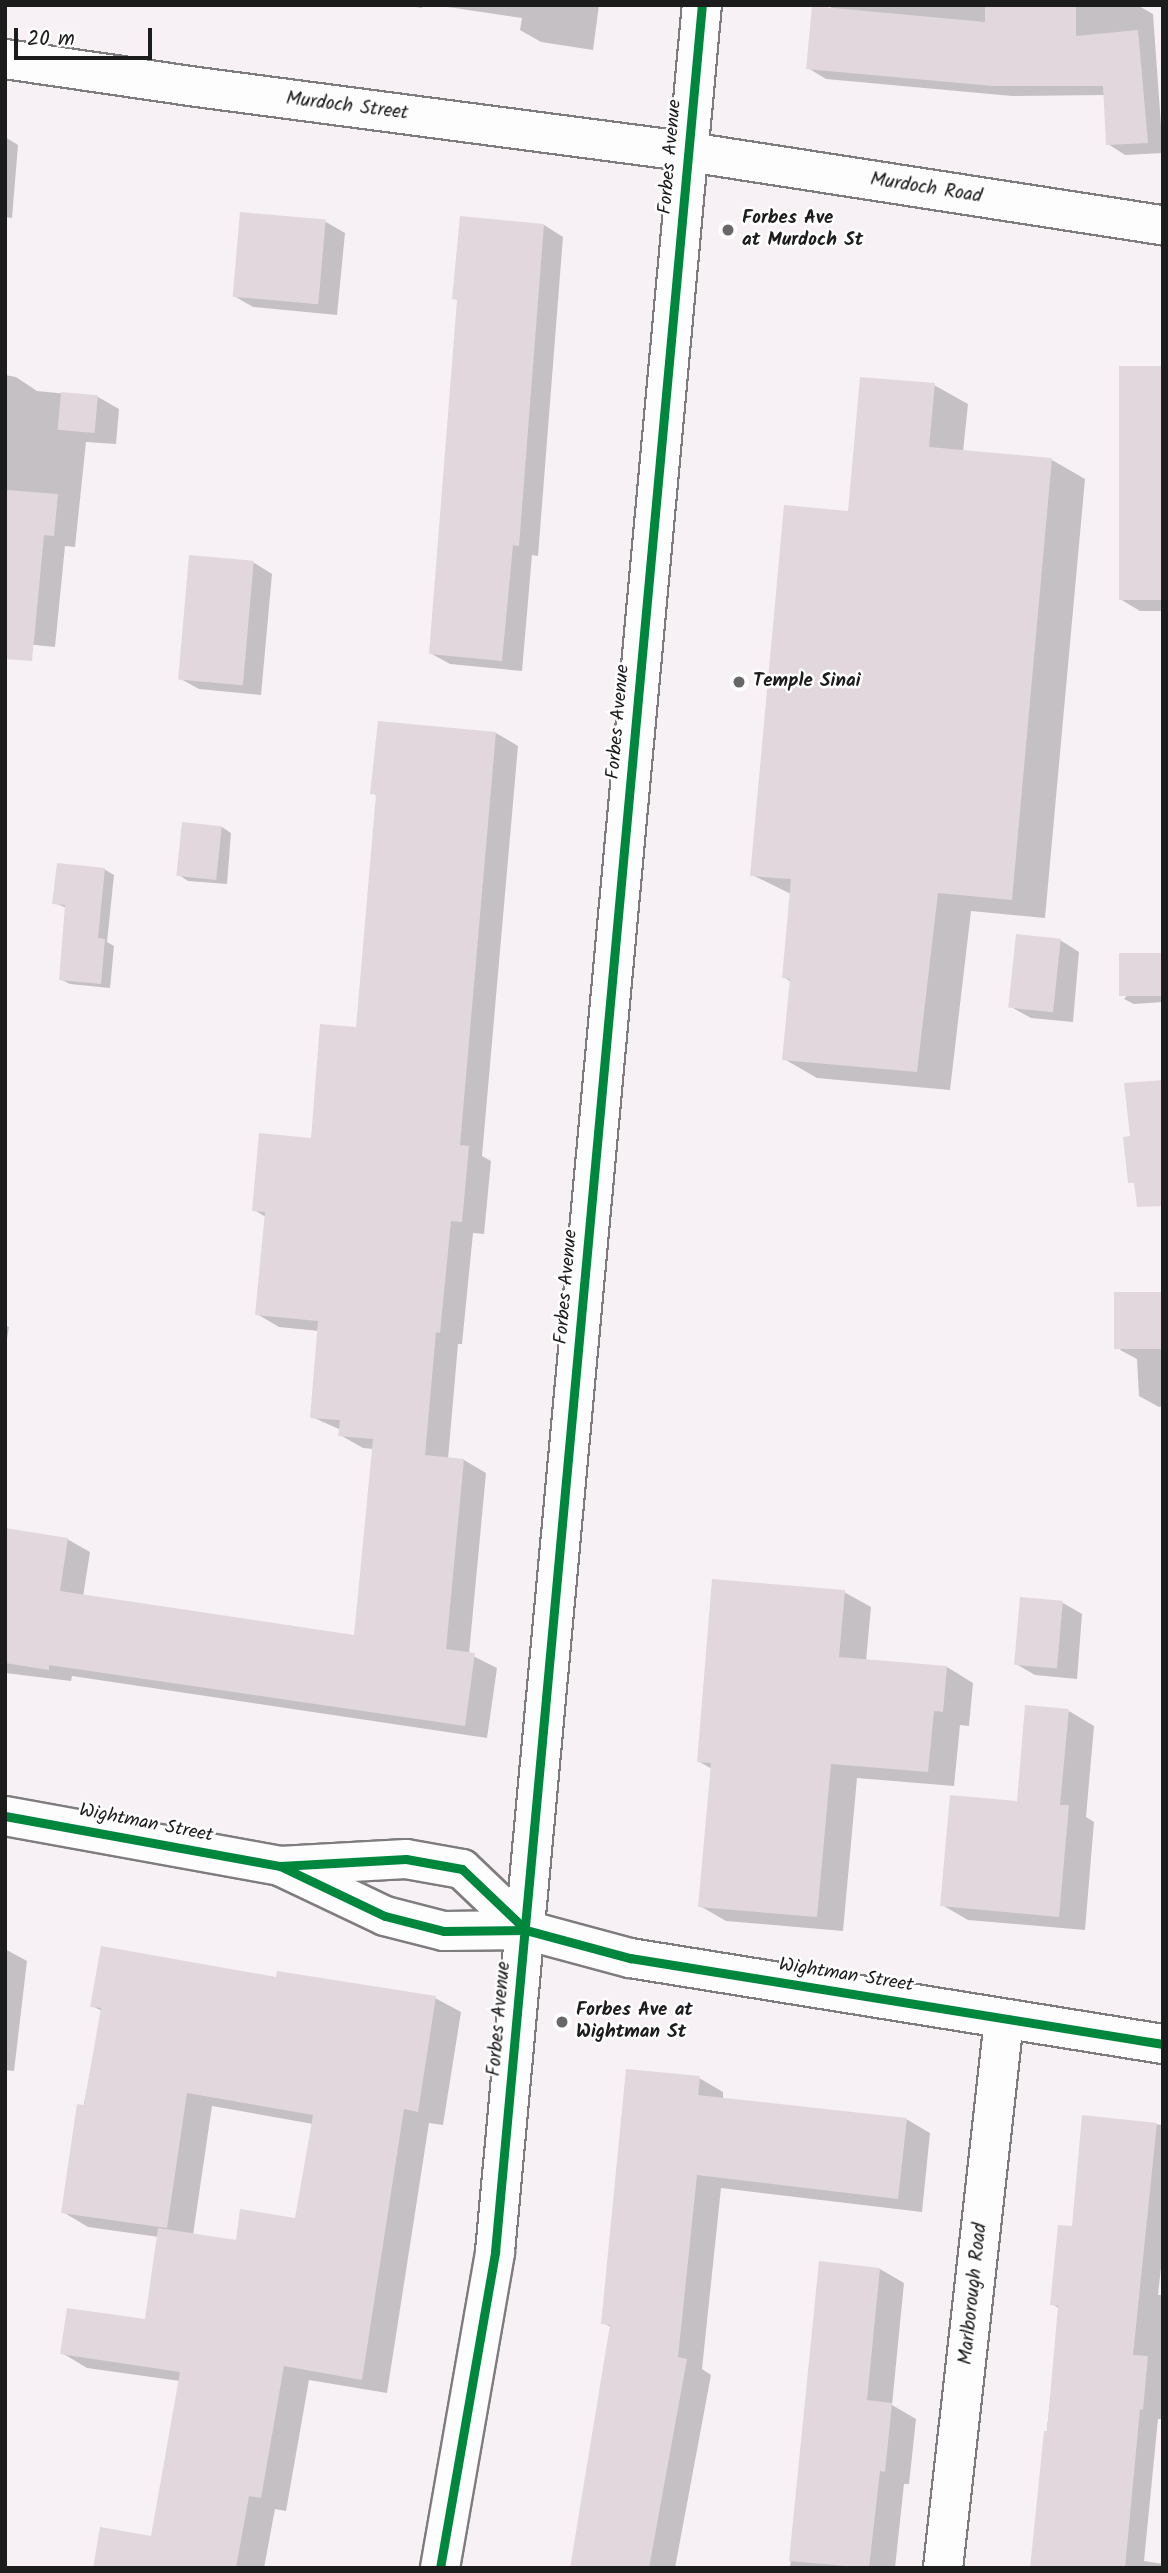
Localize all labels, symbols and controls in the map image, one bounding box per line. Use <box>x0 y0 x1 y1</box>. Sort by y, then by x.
scale bar <box>18 14 156 58</box>
text: 20 m <box>27 23 75 56</box>
street label: Murdoch Street <box>285 88 409 126</box>
street label: Forbes Avenue <box>655 99 687 215</box>
street label: Murdoch Road <box>868 169 984 209</box>
place label: Forbes Ave at Murdoch St <box>742 208 863 252</box>
marker: Forbes Ave at Murdoch St <box>720 222 736 238</box>
street label: Forbes Avenue <box>603 664 635 780</box>
place label: Temple Sinai <box>753 671 861 693</box>
marker: Temple Sinai <box>731 674 747 690</box>
street label: Forbes Avenue <box>551 1229 583 1345</box>
street label: Wightman Street <box>77 1800 215 1848</box>
street label: Wightman Street <box>777 1954 915 1998</box>
street label: Forbes Avenue <box>484 1961 516 2077</box>
place label: Forbes Ave at Wightman St <box>576 2000 693 2044</box>
marker: Forbes Ave at Wightman St <box>554 2014 570 2030</box>
street label: Marlborough Road <box>955 2222 993 2366</box>

